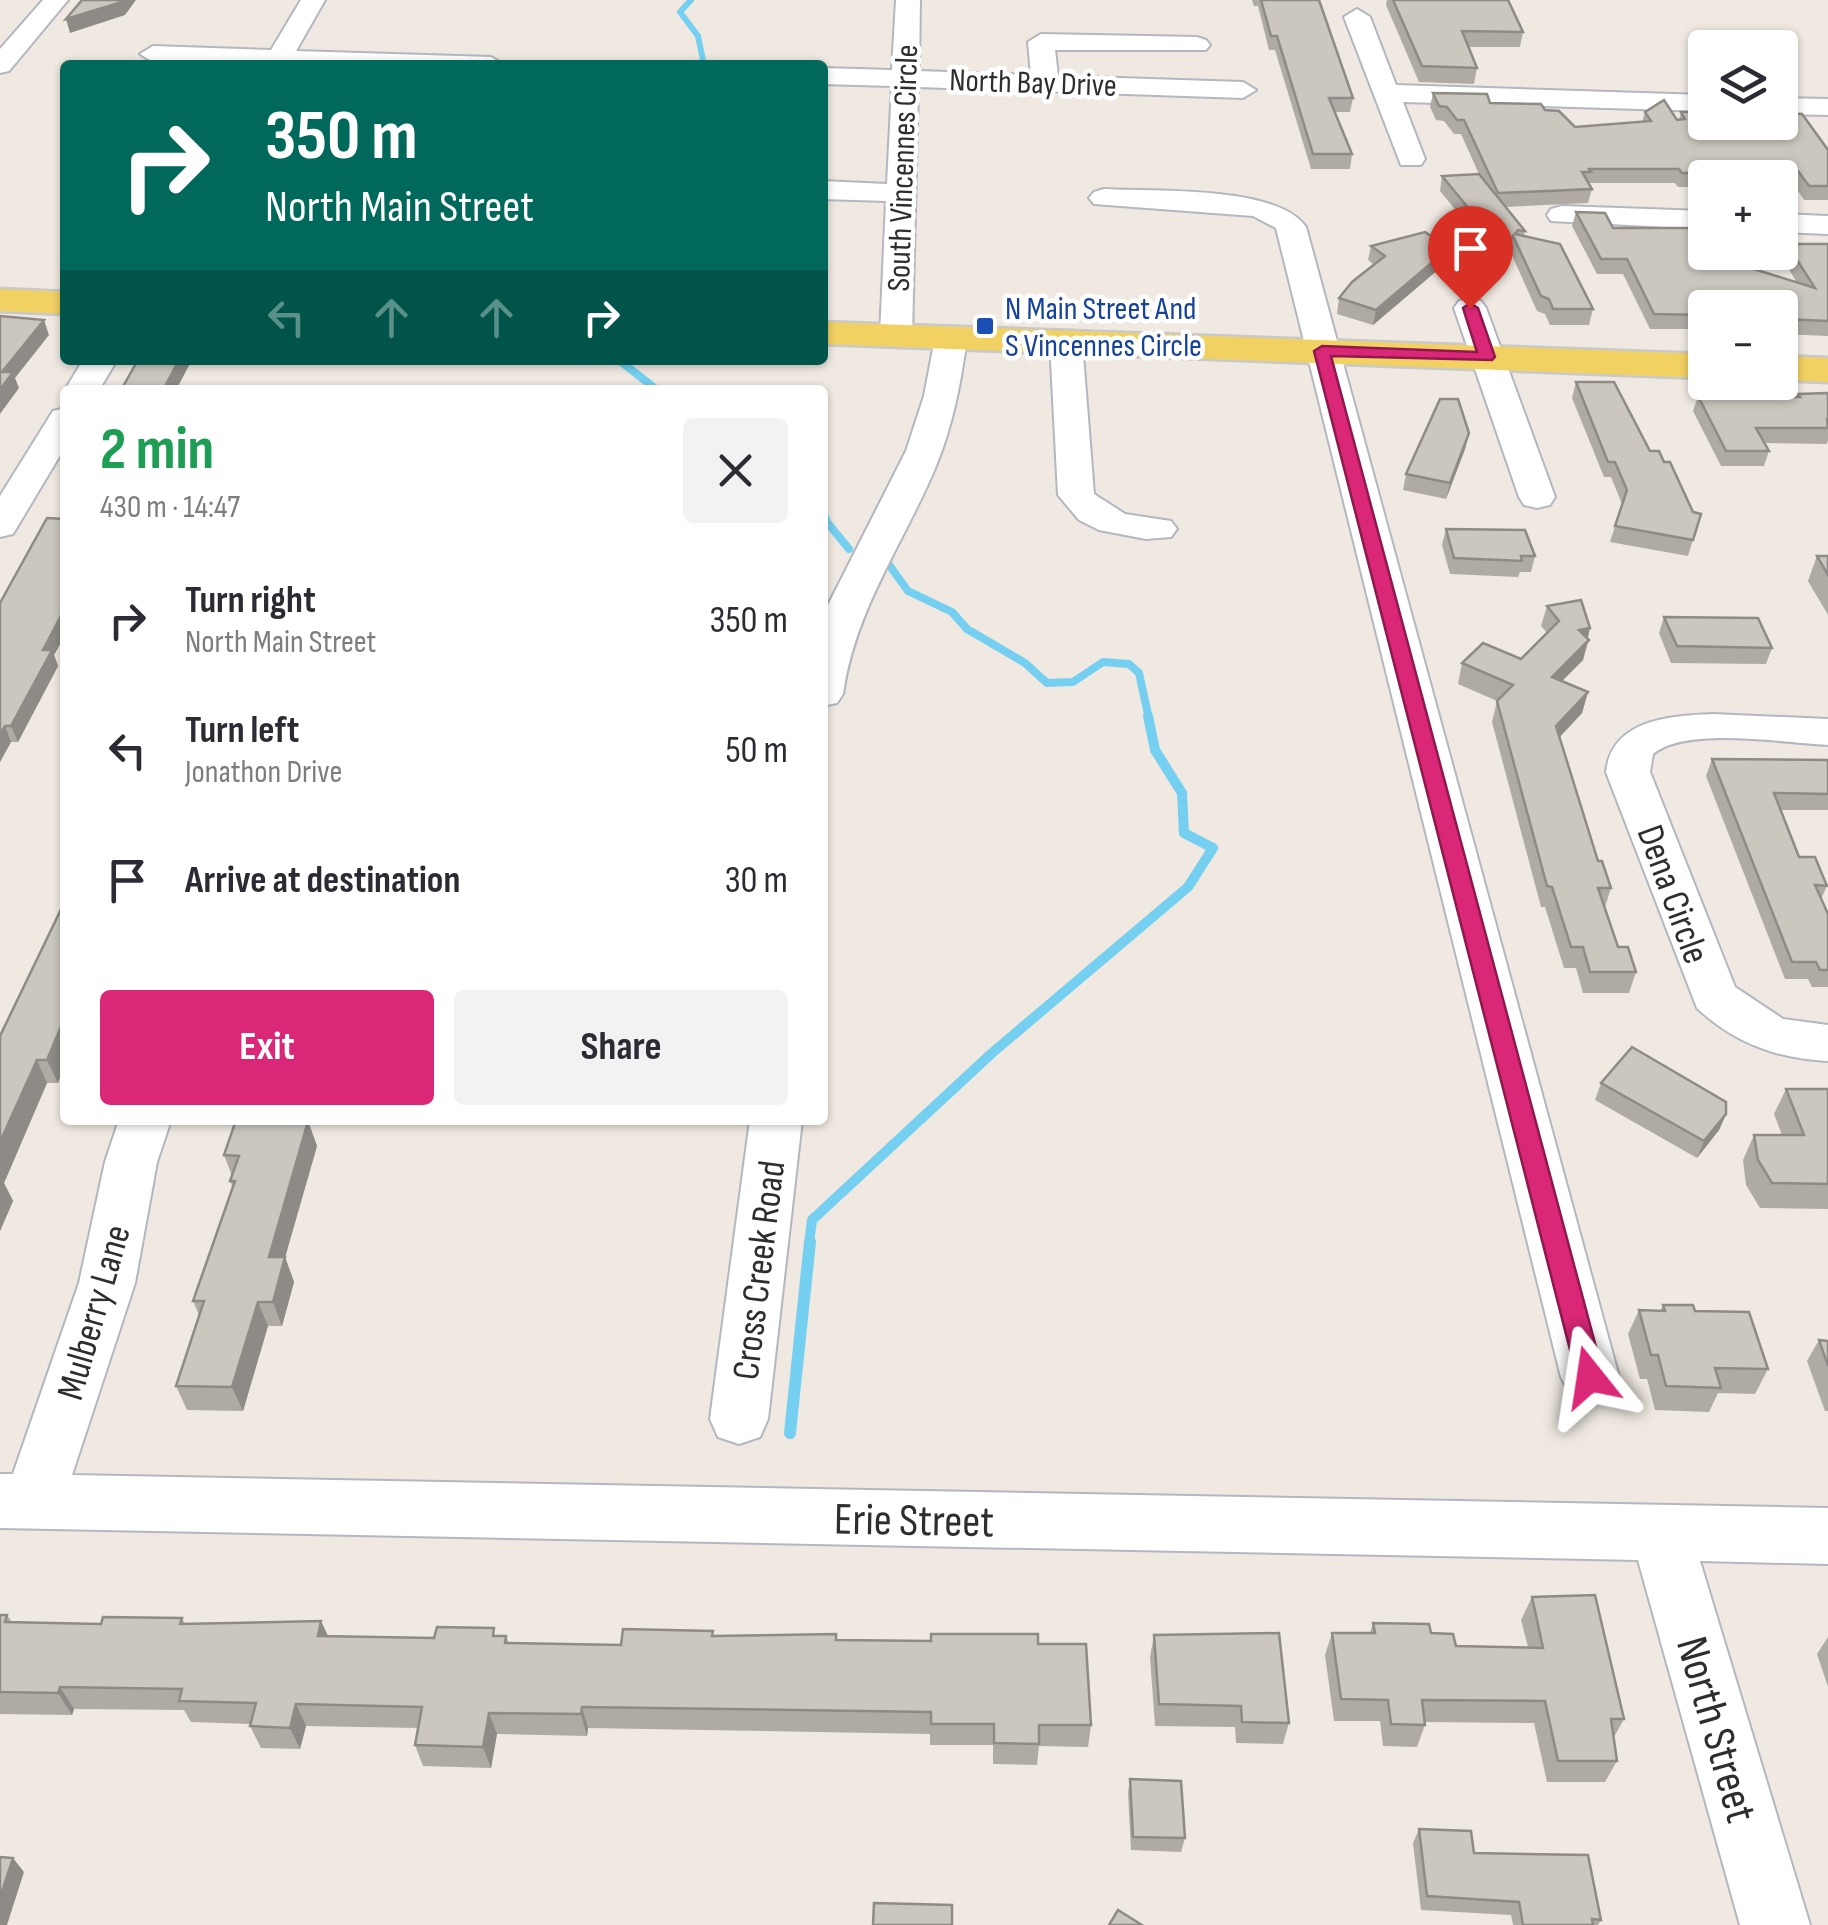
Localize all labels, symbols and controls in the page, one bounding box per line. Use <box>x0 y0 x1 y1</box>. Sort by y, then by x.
map controls <box>1688 30 1798 400</box>
button: layers <box>1688 30 1798 140</box>
street label: South Vincennes Circle <box>880 44 927 292</box>
street label: North Bay Drive <box>949 61 1117 106</box>
text: 350 m <box>265 95 418 179</box>
icon: right <box>100 100 230 230</box>
button: + <box>1688 160 1798 270</box>
text: North Main Street <box>265 180 534 235</box>
pin <box>1428 206 1513 309</box>
icon: arrive <box>1443 221 1498 276</box>
icon: left <box>259 290 314 345</box>
icon: ahead <box>364 290 419 345</box>
icon: ahead <box>469 290 524 345</box>
icon: right <box>574 290 629 345</box>
place label: N Main Street And S Vincennes Circle <box>1005 290 1202 366</box>
button: − <box>1688 290 1798 400</box>
marker: N Main Street And S Vincennes Circle <box>974 315 996 337</box>
text: 2 min <box>100 414 214 486</box>
button: close <box>683 418 788 523</box>
text: 430 m · 14:47 <box>100 488 240 527</box>
text: Turn right <box>185 578 316 623</box>
icon: right <box>100 593 155 648</box>
text: 350 m <box>709 598 788 643</box>
text: North Main Street <box>185 623 376 662</box>
text: Turn left <box>185 708 299 753</box>
icon: left <box>100 723 155 778</box>
text: 50 m <box>725 728 788 773</box>
text: Jonathon Drive <box>185 753 342 792</box>
street label: Dena Circle <box>1627 819 1718 970</box>
icon: arrive <box>100 853 155 908</box>
text: Arrive at destination <box>185 858 460 903</box>
text: 30 m <box>725 858 788 903</box>
button: Exit <box>100 990 434 1105</box>
button: Share <box>454 990 788 1105</box>
street label: Cross Creek Road <box>724 1158 795 1382</box>
street label: Mulberry Lane <box>48 1220 141 1405</box>
position arrow <box>1538 1325 1642 1429</box>
street label: Erie Street <box>833 1493 994 1550</box>
street label: North Street <box>1663 1631 1768 1829</box>

